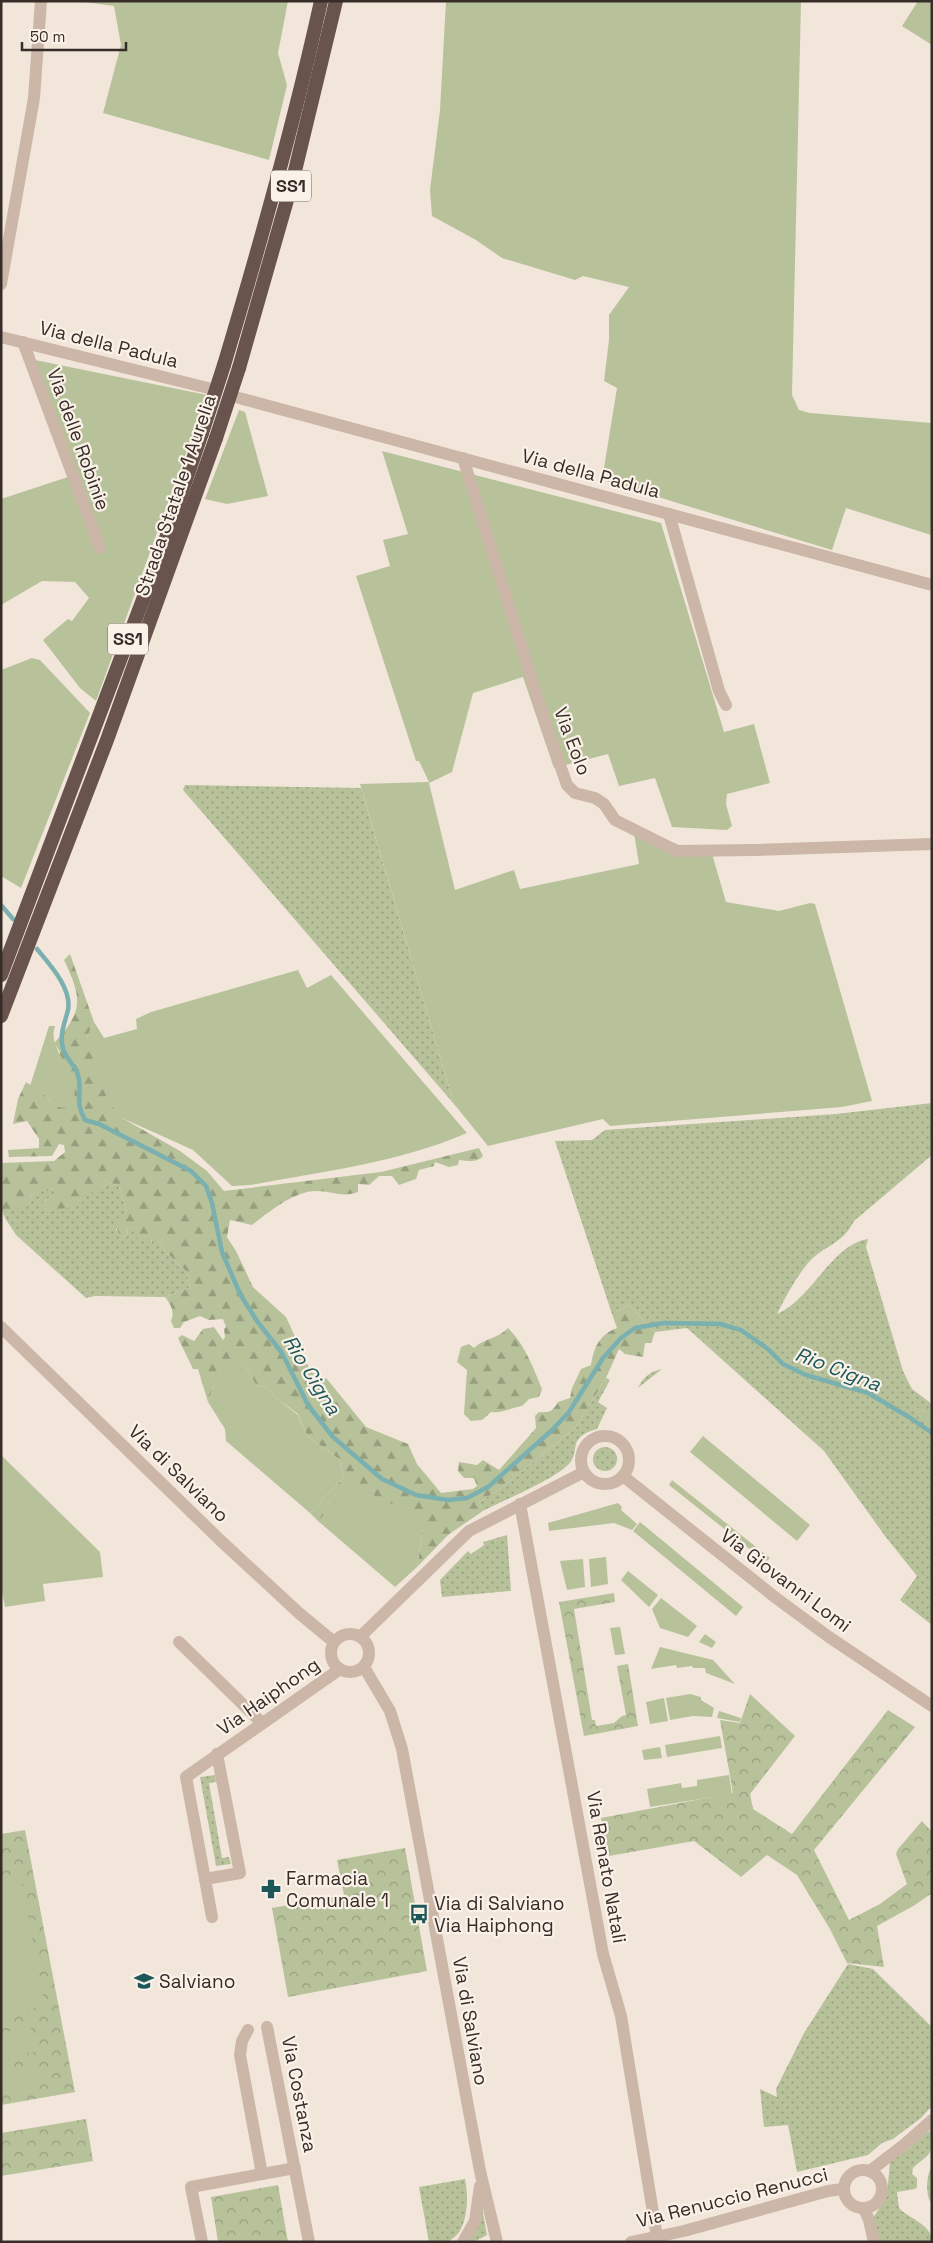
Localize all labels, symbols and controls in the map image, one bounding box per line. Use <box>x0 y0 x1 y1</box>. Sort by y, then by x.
scale bar <box>22 20 126 52</box>
text: 50 m <box>30 27 65 46</box>
road number: SS1 <box>271 170 311 202</box>
street label: Via della Padula <box>37 315 181 374</box>
street label: Via delle Robinie <box>41 365 116 514</box>
street label: Strada Statale 1 Aurelia <box>129 391 222 599</box>
street label: Via della Padula <box>519 443 663 504</box>
road number: SS1 <box>108 624 148 654</box>
street label: Via Eolo <box>548 704 597 779</box>
water label: Rio Cigna <box>277 1330 347 1420</box>
water label: Rio Cigna <box>792 1341 885 1397</box>
street label: Via di Salviano <box>123 1419 234 1528</box>
street label: Via Giovanni Lomi <box>715 1523 856 1638</box>
street label: Via Haiphong <box>212 1652 325 1741</box>
street label: Via Renato Natali <box>581 1789 632 1945</box>
place label: Farmacia Comunale 1 <box>286 1866 389 1913</box>
pharmacy icon: Farmacia Comunale 1 <box>260 1878 282 1900</box>
place label: Via di Salviano Via Haiphong <box>434 1891 564 1938</box>
bus stop icon: Via di Salviano Via Haiphong <box>408 1903 430 1925</box>
street label: Via di Salviano <box>447 1955 494 2087</box>
place label: Salviano <box>159 1969 235 1994</box>
school or university icon: Salviano <box>133 1970 155 1992</box>
street label: Via Costanza <box>276 2034 323 2154</box>
street label: Via Renuccio Renucci <box>634 2162 830 2233</box>

